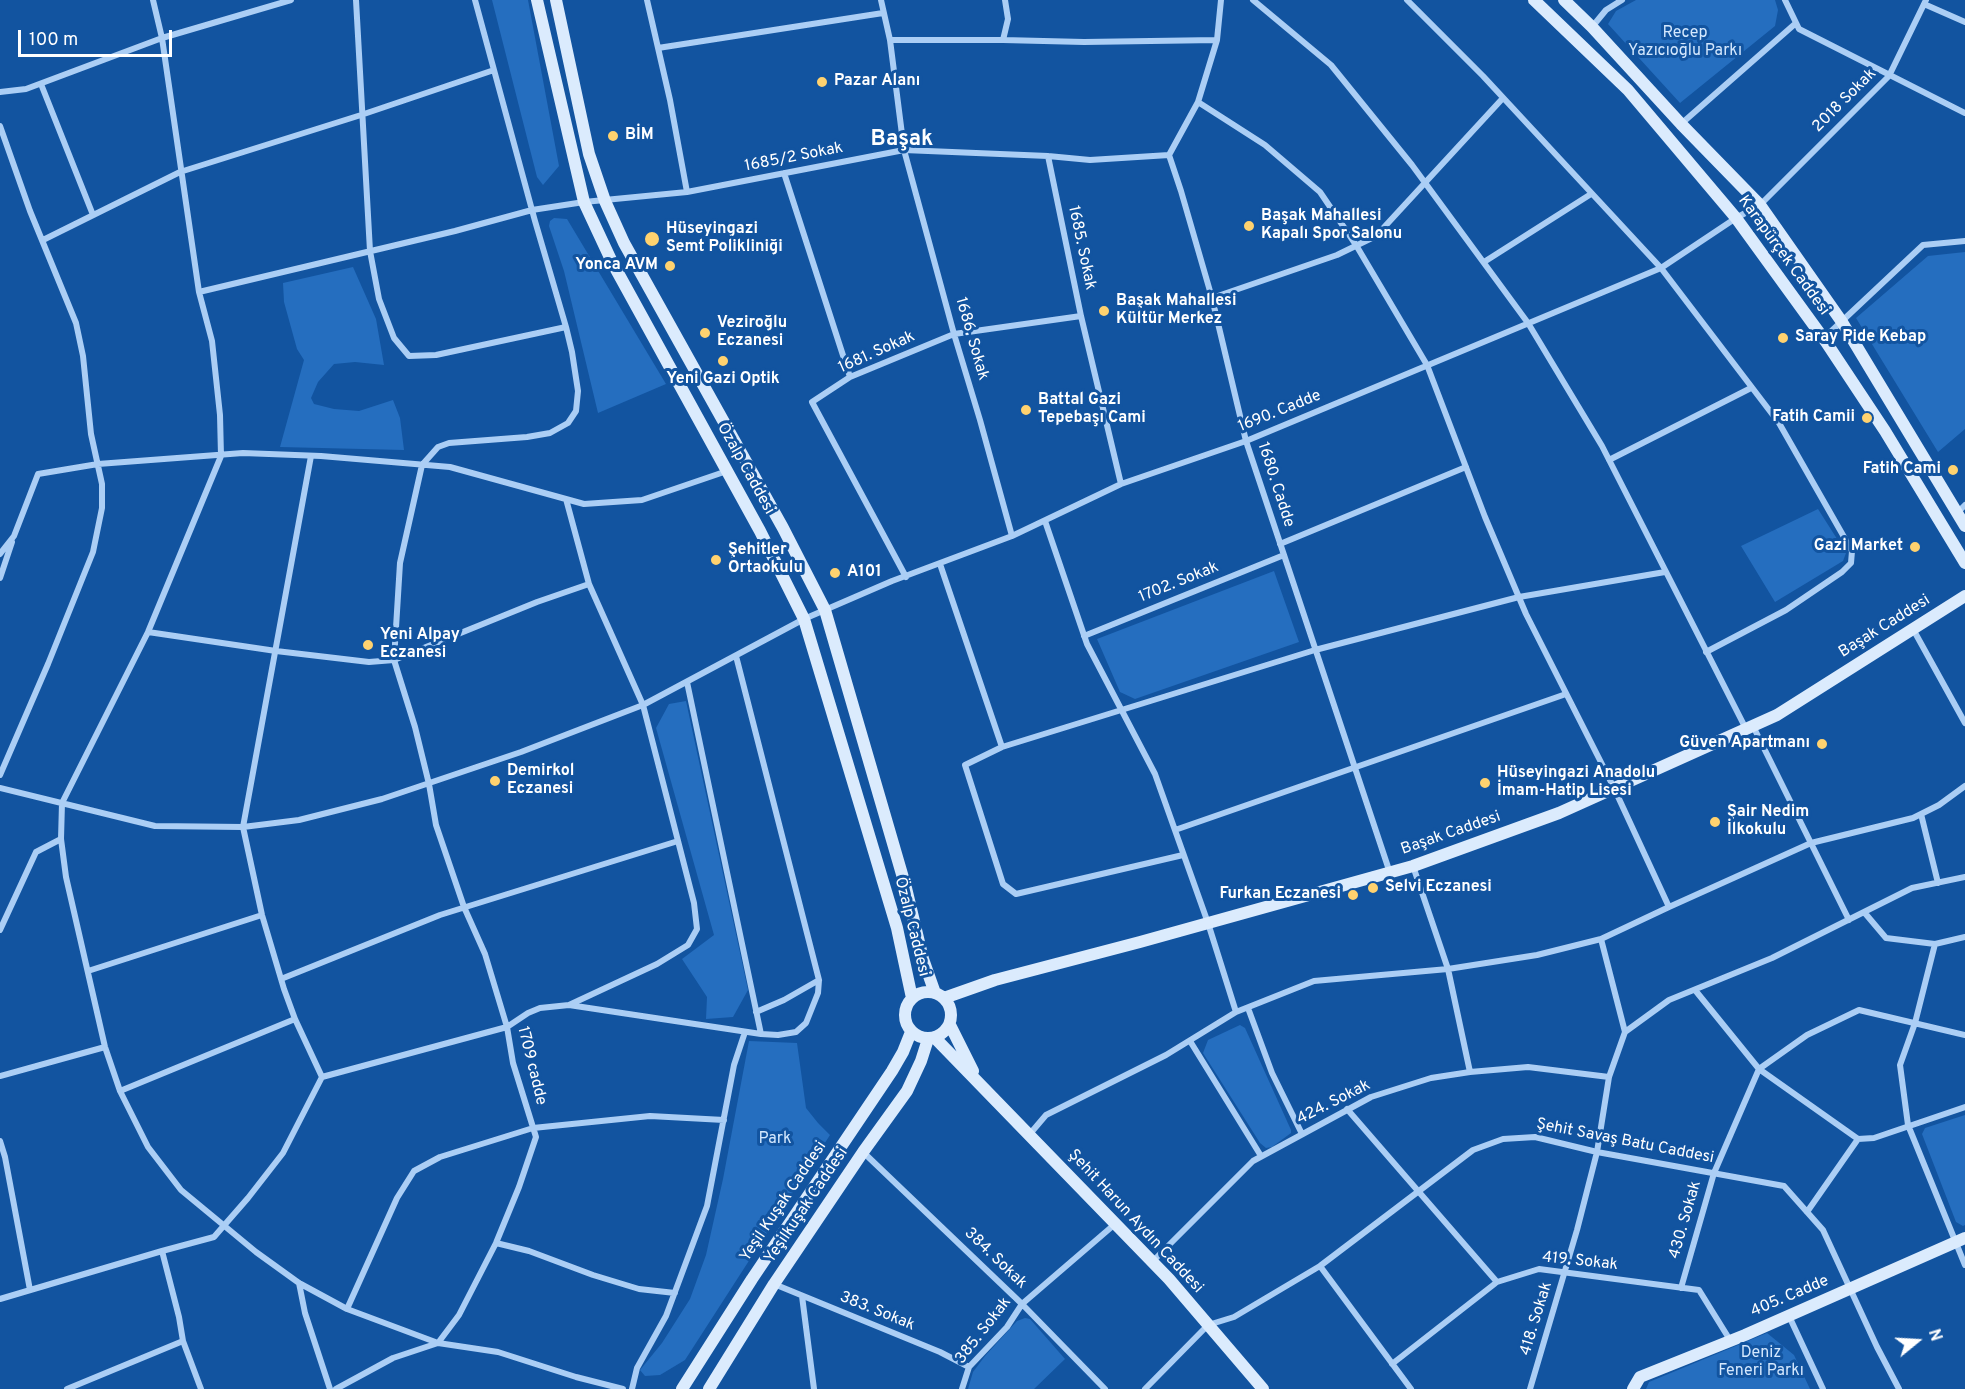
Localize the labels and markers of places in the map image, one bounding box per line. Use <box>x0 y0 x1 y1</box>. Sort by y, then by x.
place label: Pazar Alanı <box>834 72 920 92</box>
marker: Pazar Alanı <box>815 75 829 89</box>
place label: BİM <box>625 126 654 146</box>
marker: BİM <box>606 129 620 143</box>
place label: Başak Mahallesi Kapalı Spor Salonu <box>1261 207 1402 245</box>
marker: Başak Mahallesi Kapalı Spor Salonu <box>1242 219 1256 233</box>
place label: Hüseyingazi Semt Polikliniği <box>666 220 783 258</box>
marker: Hüseyingazi Semt Polikliniği <box>643 230 661 248</box>
place label: Yonca AVM <box>575 256 658 276</box>
marker: Yonca AVM <box>663 259 677 273</box>
place label: Başak Mahallesi Kültür Merkez <box>1116 292 1236 330</box>
marker: Başak Mahallesi Kültür Merkez <box>1097 304 1111 318</box>
place label: Veziroğlu Eczanesi <box>717 314 787 352</box>
marker: Veziroğlu Eczanesi <box>698 326 712 340</box>
place label: Saray Pide Kebap <box>1795 328 1926 348</box>
marker: Saray Pide Kebap <box>1776 331 1790 345</box>
marker: Yeni Gazi Optik <box>716 354 730 368</box>
place label: Yeni Gazi Optik <box>666 370 780 390</box>
place label: Battal Gazi Tepebaşı Cami <box>1038 391 1146 429</box>
marker: Battal Gazi Tepebaşı Cami <box>1019 403 1033 417</box>
place label: Fatih Camii <box>1772 408 1855 428</box>
marker: Fatih Camii <box>1860 411 1874 425</box>
place label: Fatih Cami <box>1863 460 1941 480</box>
marker: Fatih Cami <box>1946 463 1960 477</box>
place label: Gazi Market <box>1814 537 1903 557</box>
marker: Gazi Market <box>1908 540 1922 554</box>
place label: Şehitler Ortaokulu <box>728 541 803 579</box>
marker: Şehitler Ortaokulu <box>709 553 723 567</box>
place label: A101 <box>847 563 882 583</box>
marker: A101 <box>828 566 842 580</box>
place label: Yeni Alpay Eczanesi <box>380 626 460 664</box>
marker: Yeni Alpay Eczanesi <box>361 638 375 652</box>
place label: Güven Apartmanı <box>1679 734 1810 754</box>
marker: Güven Apartmanı <box>1815 737 1829 751</box>
place label: Demirkol Eczanesi <box>507 762 574 800</box>
place label: Hüseyingazi Anadolu İmam-Hatip Lisesi <box>1497 764 1655 802</box>
marker: Demirkol Eczanesi <box>488 774 502 788</box>
marker: Hüseyingazi Anadolu İmam-Hatip Lisesi <box>1478 776 1492 790</box>
place label: Şair Nedim İlkokulu <box>1727 803 1809 841</box>
marker: Şair Nedim İlkokulu <box>1708 815 1722 829</box>
place label: Selvi Eczanesi <box>1385 878 1492 898</box>
marker: Selvi Eczanesi <box>1366 881 1380 895</box>
place label: Furkan Eczanesi <box>1220 885 1341 905</box>
marker: Furkan Eczanesi <box>1346 888 1360 902</box>

